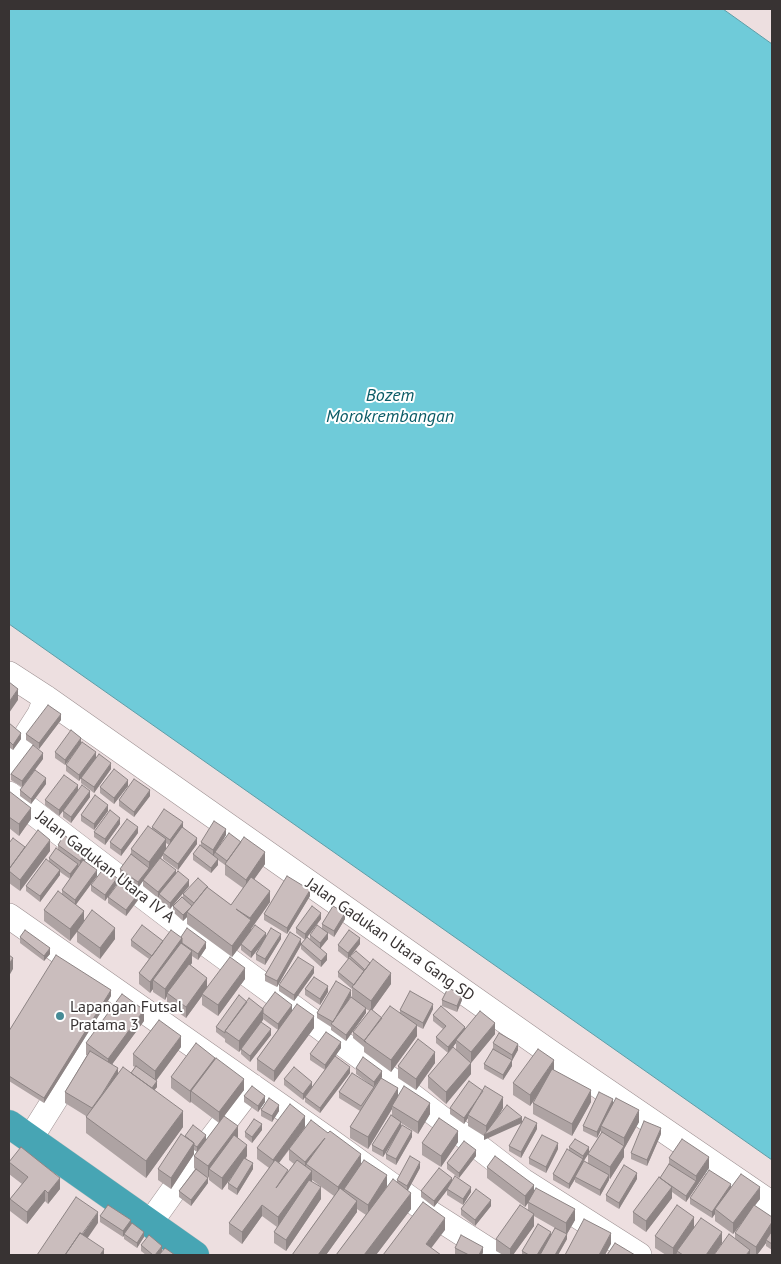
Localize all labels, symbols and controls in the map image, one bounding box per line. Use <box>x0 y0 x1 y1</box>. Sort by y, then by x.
water label: Bozem Morokrembangan <box>326 385 454 428</box>
street label: Jalan Gadukan Utara IV A <box>32 807 178 927</box>
street label: Jalan Gadukan Utara Gang SD <box>302 874 478 1006</box>
place label: Lapangan Futsal Pratama 3 <box>70 997 182 1035</box>
marker: Lapangan Futsal Pratama 3 <box>54 1010 66 1022</box>

